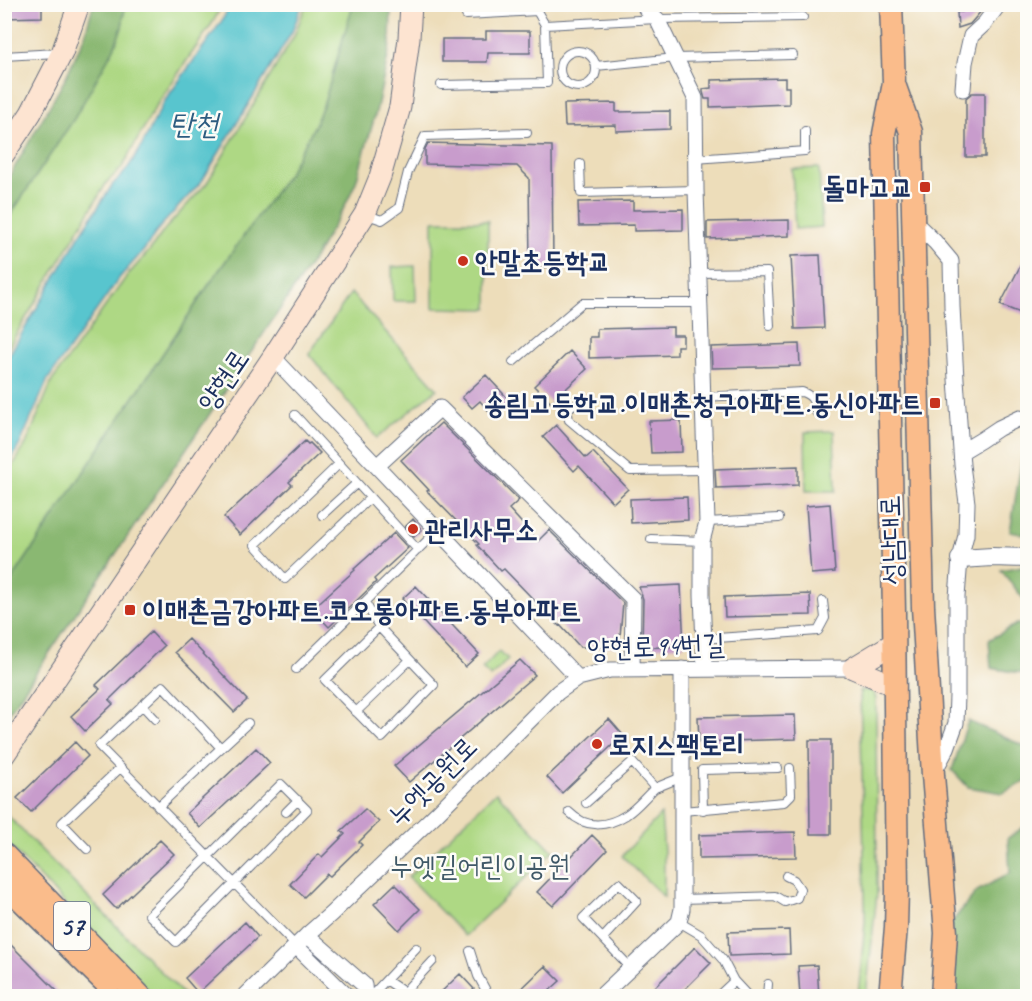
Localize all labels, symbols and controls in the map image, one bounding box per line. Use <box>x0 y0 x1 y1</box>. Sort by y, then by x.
water label: 탄천 <box>170 105 221 143</box>
place label: 돌마고교 <box>823 170 913 205</box>
marker: 돌마고교 <box>918 180 932 194</box>
place label: 안말초등학교 <box>475 244 610 279</box>
marker: 안말초등학교 <box>456 254 470 268</box>
street label: 양현로 <box>190 342 256 418</box>
place label: 송림고등학교.이매촌청구아파트.동신아파트 <box>484 386 923 421</box>
marker: 송림고등학교.이매촌청구아파트.동신아파트 <box>928 396 942 410</box>
street label: 성남대로 <box>872 494 910 586</box>
place label: 관리사무소 <box>425 512 538 547</box>
marker: 관리사무소 <box>406 522 420 536</box>
place label: 이매촌금강아파트.코오롱아파트.동부아파트 <box>142 593 581 628</box>
marker: 이매촌금강아파트.코오롱아파트.동부아파트 <box>123 603 137 617</box>
street label: 양현로94번길 <box>587 626 725 666</box>
place label: 로지스팩토리 <box>609 727 744 762</box>
street label: 누엣공원로 <box>380 729 484 833</box>
marker: 로지스팩토리 <box>590 737 604 751</box>
park label: 누엣길어린이공원 <box>390 848 570 883</box>
road number: 57 <box>54 902 90 950</box>

